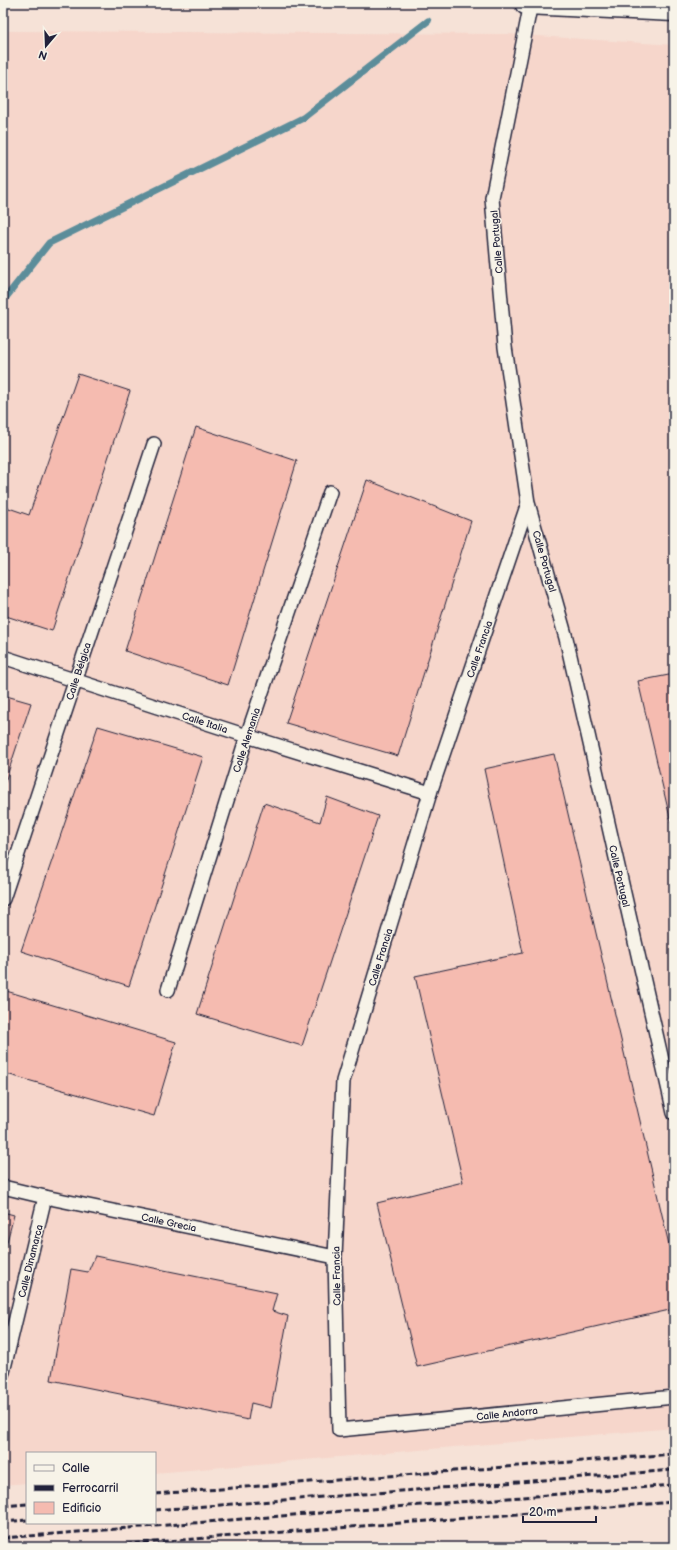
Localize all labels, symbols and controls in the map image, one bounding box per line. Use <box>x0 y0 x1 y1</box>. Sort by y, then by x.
north arrow <box>26 26 66 66</box>
text: N <box>37 47 49 62</box>
street label: Calle Portugal <box>488 210 506 274</box>
street label: Calle Portugal <box>530 529 559 593</box>
street label: Calle Francia <box>465 619 495 680</box>
street label: Calle Bélgica <box>64 641 94 702</box>
street label: Calle Alemania <box>231 706 263 774</box>
street label: Calle Italia <box>180 710 229 736</box>
street label: Calle Portugal <box>606 844 632 908</box>
street label: Calle Francia <box>366 927 396 988</box>
street label: Calle Grecia <box>140 1211 198 1235</box>
street label: Calle Dinamarca <box>16 1223 46 1299</box>
street label: Calle Francia <box>330 1246 344 1306</box>
street label: Calle Andorra <box>476 1405 539 1423</box>
legend <box>26 1452 156 1524</box>
text: Calle <box>62 1461 90 1476</box>
text: Ferrocarril <box>62 1481 118 1496</box>
scale bar <box>523 1498 596 1524</box>
text: Edificio <box>62 1501 102 1516</box>
text: 20 m <box>529 1505 556 1520</box>

